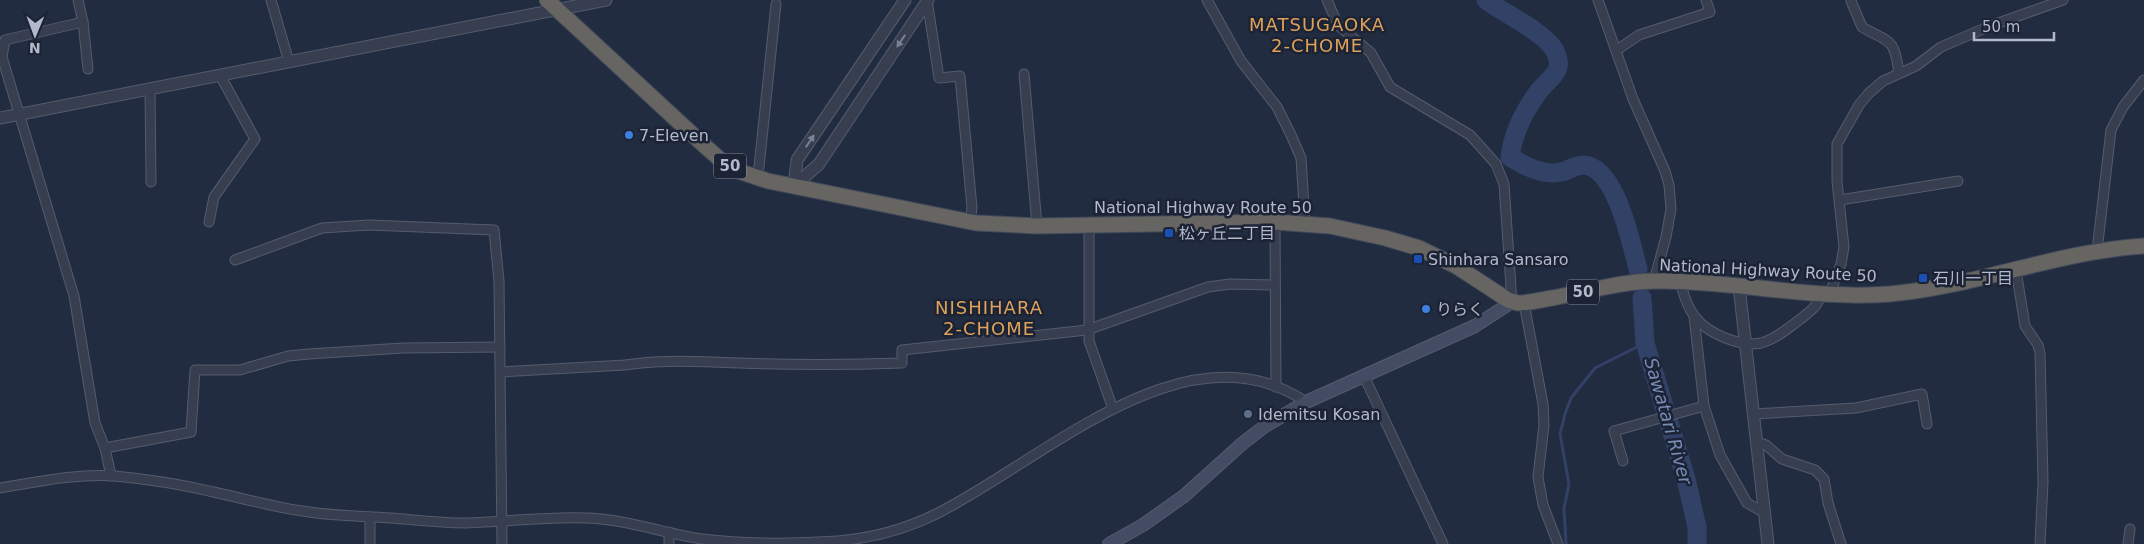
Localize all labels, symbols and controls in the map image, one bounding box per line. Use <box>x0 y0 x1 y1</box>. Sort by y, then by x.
north arrow <box>10 10 60 60</box>
scale bar <box>1974 10 2054 42</box>
district label: MATSUGAOKA 2-CHOME <box>1249 14 1385 56</box>
text: 50 m <box>1982 18 2020 36</box>
one-way arrow <box>897 34 906 47</box>
text: N <box>29 40 41 56</box>
place label: 7-Eleven <box>639 126 709 145</box>
marker: 7-Eleven <box>623 129 635 141</box>
one-way arrow <box>805 134 814 148</box>
road number: 50 <box>714 154 746 178</box>
street label: National Highway Route 50 <box>1094 198 1312 217</box>
place label: 松ヶ丘二丁目 <box>1179 224 1275 243</box>
marker: 松ヶ丘二丁目 <box>1163 227 1175 239</box>
place label: Shinhara Sansaro <box>1428 250 1569 269</box>
marker: Shinhara Sansaro <box>1412 253 1424 265</box>
street label: National Highway Route 50 <box>1659 255 1877 286</box>
place label: 石川一丁目 <box>1933 269 2013 288</box>
marker: 石川一丁目 <box>1917 272 1929 284</box>
road number: 50 <box>1567 280 1599 304</box>
district label: NISHIHARA 2-CHOME <box>935 297 1043 339</box>
place label: りらく <box>1436 300 1484 319</box>
marker: りらく <box>1420 303 1432 315</box>
water label: Sawatari River <box>1640 355 1697 488</box>
place label: Idemitsu Kosan <box>1258 405 1380 424</box>
marker: Idemitsu Kosan <box>1242 408 1254 420</box>

